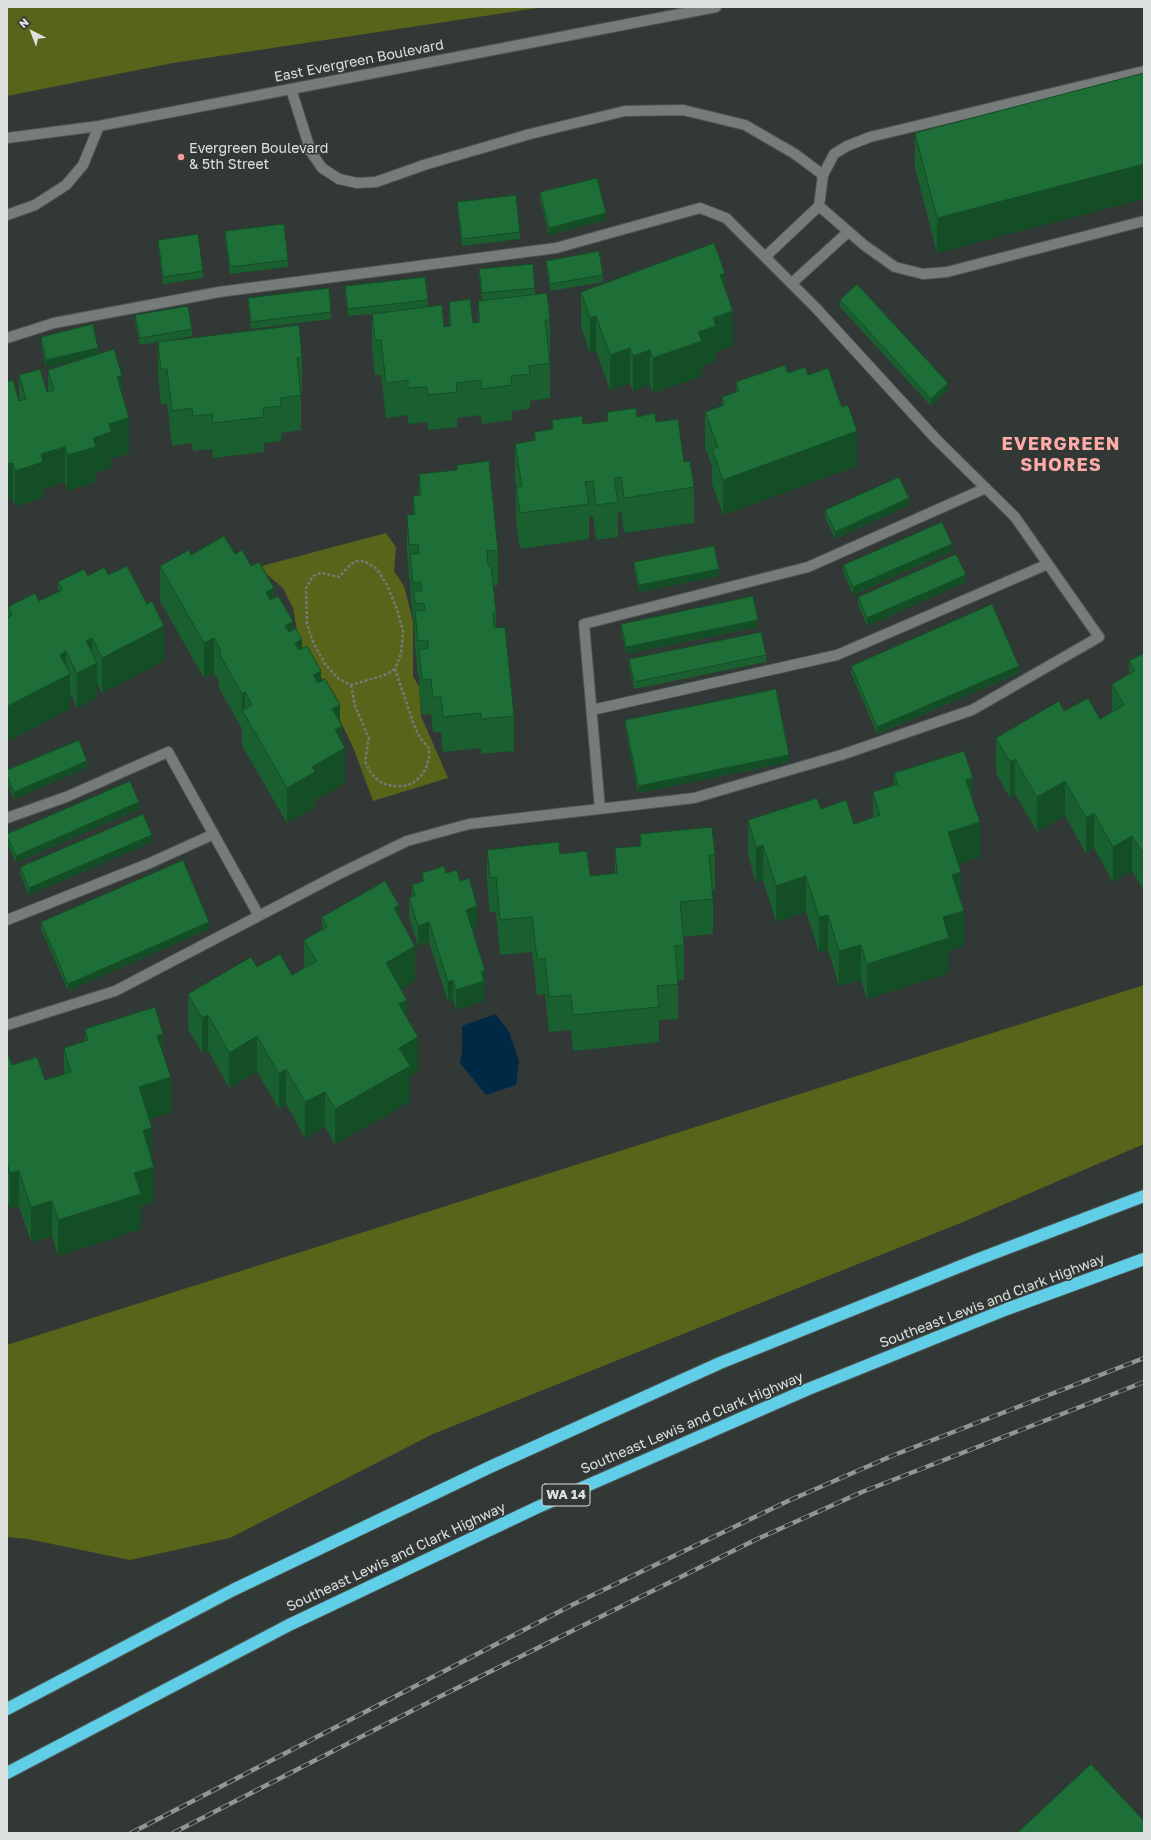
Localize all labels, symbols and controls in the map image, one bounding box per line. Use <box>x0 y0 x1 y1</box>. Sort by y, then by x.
north arrow <box>12 12 52 52</box>
text: N <box>16 15 31 30</box>
street label: East Evergreen Boulevard <box>273 36 445 86</box>
place label: Evergreen Boulevard & 5th Street <box>189 141 328 174</box>
marker: Evergreen Boulevard & 5th Street <box>176 152 186 162</box>
district label: EVERGREEN SHORES <box>1002 433 1120 476</box>
street label: Southeast Lewis and Clark Highway <box>877 1250 1107 1352</box>
street label: Southeast Lewis and Clark Highway <box>578 1368 806 1478</box>
road number: WA 14 <box>542 1484 590 1506</box>
street label: Southeast Lewis and Clark Highway <box>284 1499 508 1615</box>

